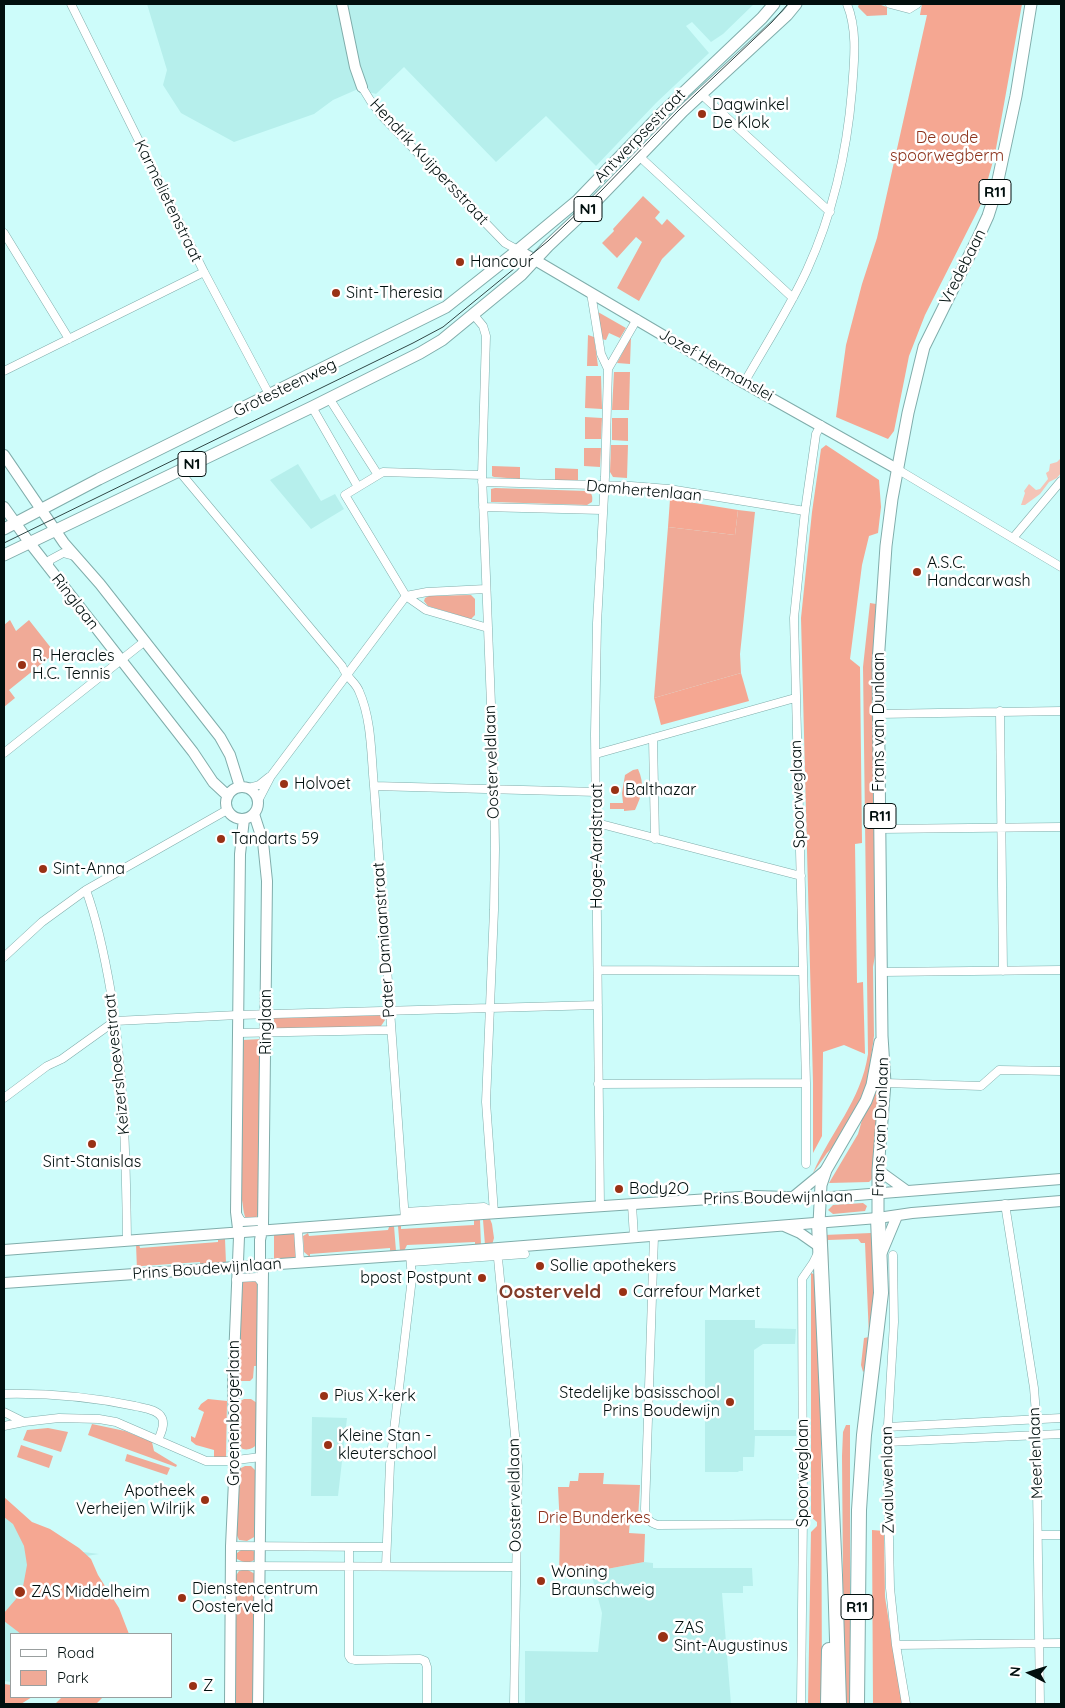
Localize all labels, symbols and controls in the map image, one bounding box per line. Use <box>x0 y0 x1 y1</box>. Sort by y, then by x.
street label: Antwerpsestraat <box>590 85 690 187</box>
street label: Hendrik Kuijpersstraat <box>365 95 493 229</box>
place label: Dagwinkel De Klok <box>712 95 789 133</box>
marker: Dagwinkel De Klok <box>696 108 708 120</box>
park label: De oude spoorwegberm <box>890 128 1004 166</box>
street label: Karmelietenstraat <box>130 137 206 265</box>
road number: R11 <box>979 180 1011 204</box>
road number: N1 <box>574 196 602 222</box>
street label: Vredebaan <box>936 226 990 308</box>
place label: Hancour <box>470 252 534 272</box>
marker: Hancour <box>454 256 466 268</box>
place label: Sint-Theresia <box>346 283 443 303</box>
marker: Sint-Theresia <box>330 287 342 299</box>
street label: Jozef Hermanslei <box>655 324 777 406</box>
street label: Grotesteenweg <box>230 355 340 421</box>
road number: N1 <box>178 452 206 476</box>
street label: Damhertenlaan <box>585 476 703 506</box>
place label: A.S.C. Handcarwash <box>927 553 1030 591</box>
marker: A.S.C. Handcarwash <box>911 566 923 578</box>
street label: Ringlaan <box>47 570 103 634</box>
place label: R. Heracles H.C. Tennis <box>32 646 115 684</box>
street label: Frans van Dunlaan <box>869 652 889 792</box>
marker: R. Heracles H.C. Tennis <box>16 659 28 671</box>
street label: Oosterveldlaan <box>480 705 504 819</box>
street label: Spoorweglaan <box>787 739 809 849</box>
place label: Holvoet <box>294 774 351 794</box>
marker: Holvoet <box>278 778 290 790</box>
place label: Balthazar <box>625 780 696 800</box>
street label: Hoge-Aardstraat <box>587 783 607 909</box>
marker: Balthazar <box>609 784 621 796</box>
road number: R11 <box>864 804 896 828</box>
place label: Tandarts 59 <box>231 829 319 849</box>
marker: Tandarts 59 <box>215 833 227 845</box>
place label: Sint-Anna <box>53 859 125 879</box>
street label: Pater Damiaanstraat <box>369 862 399 1018</box>
marker: Sint-Anna <box>37 863 49 875</box>
street label: Ringlaan <box>256 989 276 1055</box>
street label: Keizershoevestraat <box>100 992 134 1136</box>
street label: Frans van Dunlaan <box>869 1057 893 1197</box>
marker: Sint-Stanislas <box>86 1138 98 1150</box>
place label: Sint-Stanislas <box>43 1152 141 1172</box>
place label: Body2O <box>629 1179 689 1199</box>
marker: Body2O <box>613 1183 625 1195</box>
street label: Prins Boudewijnlaan <box>703 1187 853 1209</box>
street label: Prins Boudewijnlaan <box>132 1254 282 1284</box>
place label: Sollie apothekers <box>550 1256 676 1276</box>
marker: Sollie apothekers <box>534 1260 546 1272</box>
place label: bpost Postpunt <box>360 1268 472 1288</box>
marker: bpost Postpunt <box>476 1272 488 1284</box>
district label: Oosterveld <box>499 1281 601 1303</box>
place label: Carrefour Market <box>633 1282 760 1302</box>
marker: Carrefour Market <box>617 1286 629 1298</box>
street label: Groenenborgerlaan <box>224 1340 244 1486</box>
place label: Stedelijke basisschool Prins Boudewijn <box>559 1383 720 1421</box>
place label: Pius X-kerk <box>334 1386 416 1406</box>
marker: Pius X-kerk <box>318 1390 330 1402</box>
marker: Stedelijke basisschool Prins Boudewijn <box>724 1396 736 1408</box>
street label: Meerlenlaan <box>1025 1407 1047 1499</box>
street label: Spoorweglaan <box>793 1419 813 1527</box>
place label: Kleine Stan - kleuterschool <box>338 1426 437 1464</box>
street label: Zwaluwenlaan <box>877 1426 899 1534</box>
street label: Oosterveldlaan <box>504 1438 526 1552</box>
marker: Kleine Stan - kleuterschool <box>322 1439 334 1451</box>
place label: Apotheek Verheijen Wilrijk <box>76 1481 195 1519</box>
marker: Apotheek Verheijen Wilrijk <box>199 1494 211 1506</box>
park label: Drie Bunderkes <box>538 1508 650 1528</box>
place label: Woning Braunschweig <box>551 1562 655 1600</box>
marker: Woning Braunschweig <box>535 1575 547 1587</box>
place label: Dienstencentrum Oosterveld <box>192 1579 318 1617</box>
place label: ZAS Middelheim <box>31 1582 150 1602</box>
marker: ZAS Middelheim <box>13 1585 27 1599</box>
marker: Dienstencentrum Oosterveld <box>176 1592 188 1604</box>
road number: R11 <box>841 1594 873 1620</box>
place label: ZAS Sint-Augustinus <box>674 1618 788 1656</box>
marker: ZAS Sint-Augustinus <box>656 1630 670 1644</box>
legend <box>10 1633 172 1698</box>
text: Road <box>57 1643 94 1662</box>
north arrow <box>1005 1648 1055 1698</box>
text: N <box>1006 1666 1024 1678</box>
text: Park <box>57 1668 89 1687</box>
place label: Z <box>203 1676 213 1696</box>
marker: Z <box>187 1680 199 1692</box>

